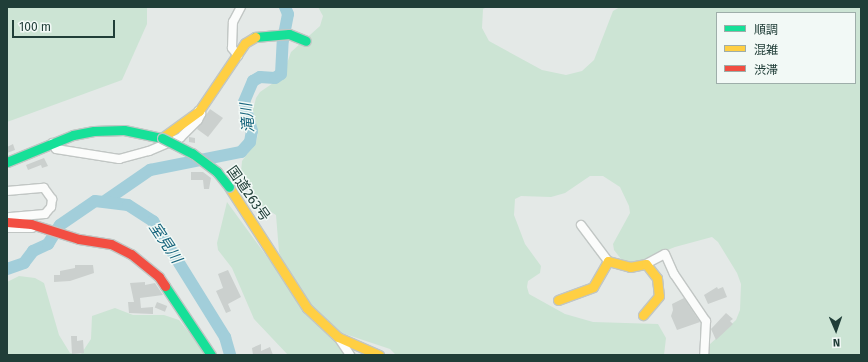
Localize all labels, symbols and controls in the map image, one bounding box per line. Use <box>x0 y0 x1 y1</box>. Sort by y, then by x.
scale bar <box>14 12 117 38</box>
legend <box>716 12 856 84</box>
text: 100 m <box>19 20 51 34</box>
text: 順調 <box>754 23 778 37</box>
text: 混雑 <box>754 43 778 57</box>
text: 渋滞 <box>754 63 778 77</box>
water label: 滝川 <box>238 102 258 134</box>
street label: 国道263号 <box>223 163 273 225</box>
water label: 室見川 <box>145 219 185 267</box>
north arrow <box>816 310 856 350</box>
text: N <box>833 336 840 349</box>

